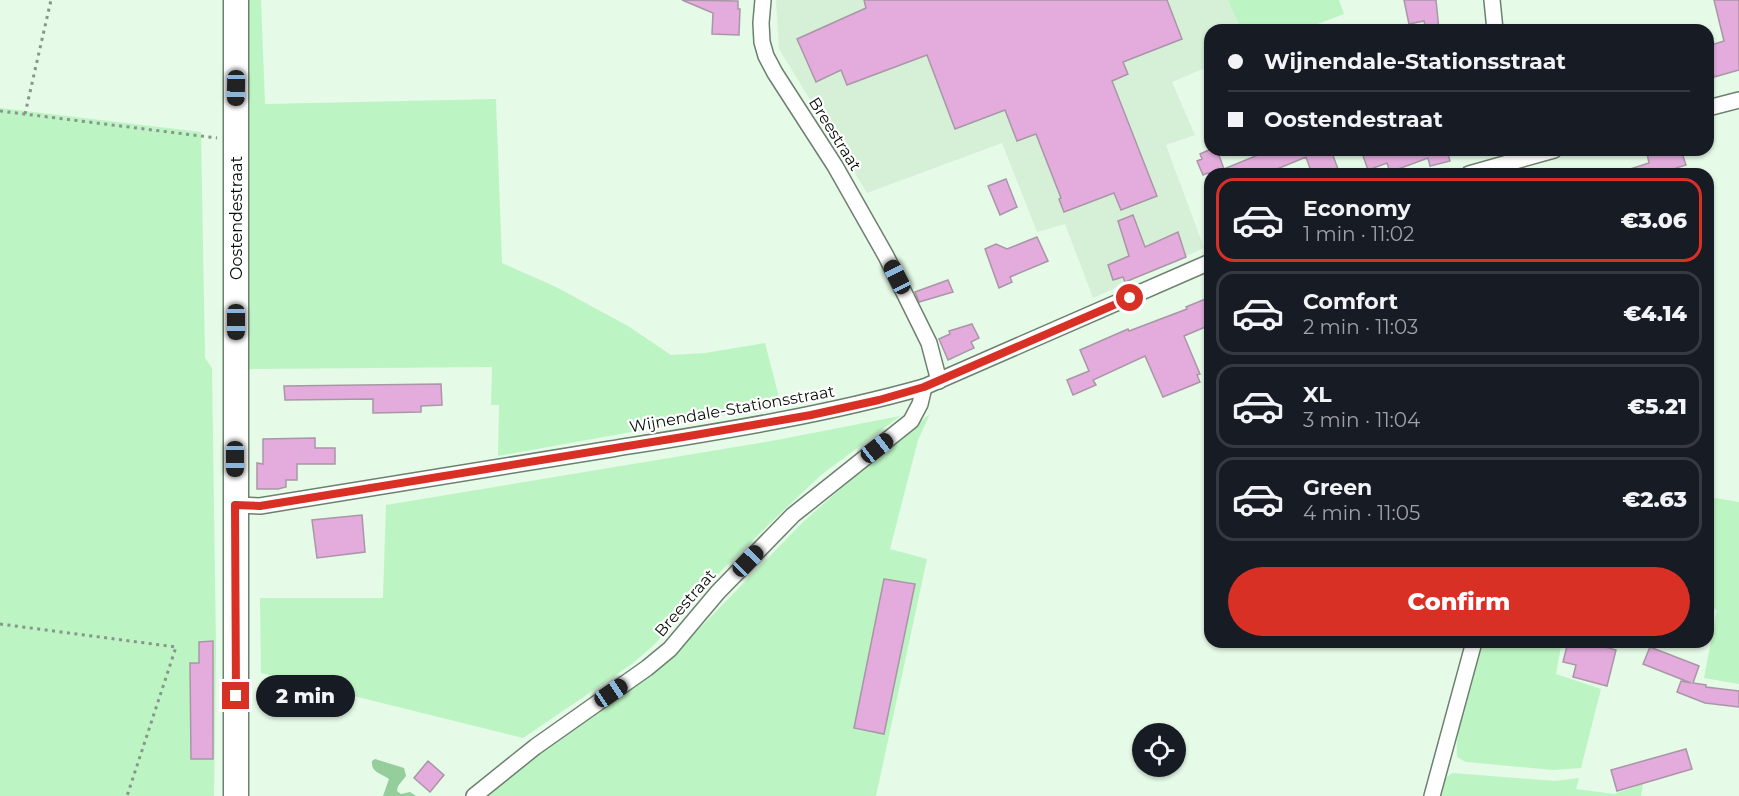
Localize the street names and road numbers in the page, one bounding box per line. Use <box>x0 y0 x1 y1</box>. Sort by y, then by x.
street label: Breestraat <box>805 94 865 175</box>
street label: Oostendestraat <box>227 156 246 280</box>
street label: Wijnendale-Stationsstraat <box>628 381 837 436</box>
street label: Breestraat <box>651 565 720 641</box>

